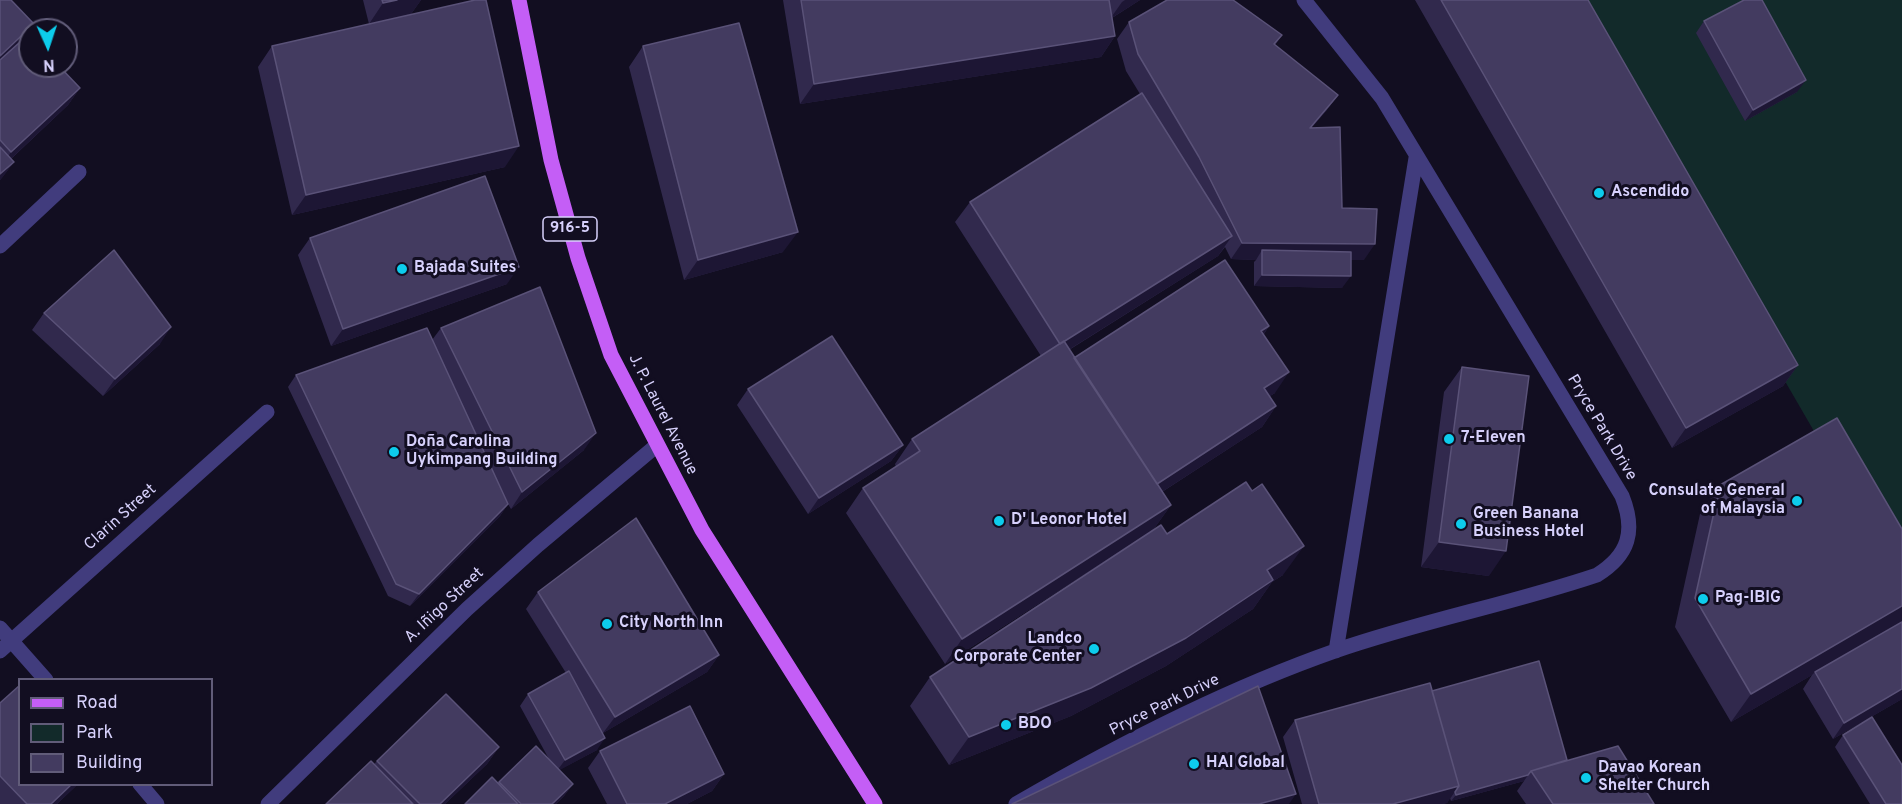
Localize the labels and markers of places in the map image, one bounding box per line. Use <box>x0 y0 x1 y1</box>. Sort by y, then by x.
place label: Ascendido <box>1611 183 1689 203</box>
marker: Ascendido <box>1592 186 1606 200</box>
place label: Bajada Suites <box>414 259 516 279</box>
marker: Bajada Suites <box>395 262 409 276</box>
place label: 7-Eleven <box>1461 429 1526 449</box>
marker: 7-Eleven <box>1442 432 1456 446</box>
place label: Doña Carolina Uykimpang Building <box>406 433 557 471</box>
marker: Doña Carolina Uykimpang Building <box>387 445 401 459</box>
place label: Consulate General of Malaysia <box>1648 482 1785 520</box>
marker: Consulate General of Malaysia <box>1790 494 1804 508</box>
place label: Green Banana Business Hotel <box>1473 505 1584 543</box>
place label: D' Leonor Hotel <box>1011 511 1127 531</box>
marker: D' Leonor Hotel <box>992 514 1006 528</box>
marker: Green Banana Business Hotel <box>1454 517 1468 531</box>
place label: Pag-IBIG <box>1715 589 1781 609</box>
marker: Pag-IBIG <box>1696 592 1710 606</box>
place label: City North Inn <box>619 614 723 634</box>
marker: City North Inn <box>600 617 614 631</box>
place label: Landco Corporate Center <box>954 630 1082 668</box>
marker: Landco Corporate Center <box>1087 642 1101 656</box>
place label: BDO <box>1018 715 1052 735</box>
marker: BDO <box>999 718 1013 732</box>
place label: HAI Global <box>1206 754 1285 774</box>
marker: HAI Global <box>1187 757 1201 771</box>
place label: Davao Korean Shelter Church <box>1598 759 1710 797</box>
marker: Davao Korean Shelter Church <box>1579 771 1593 785</box>

